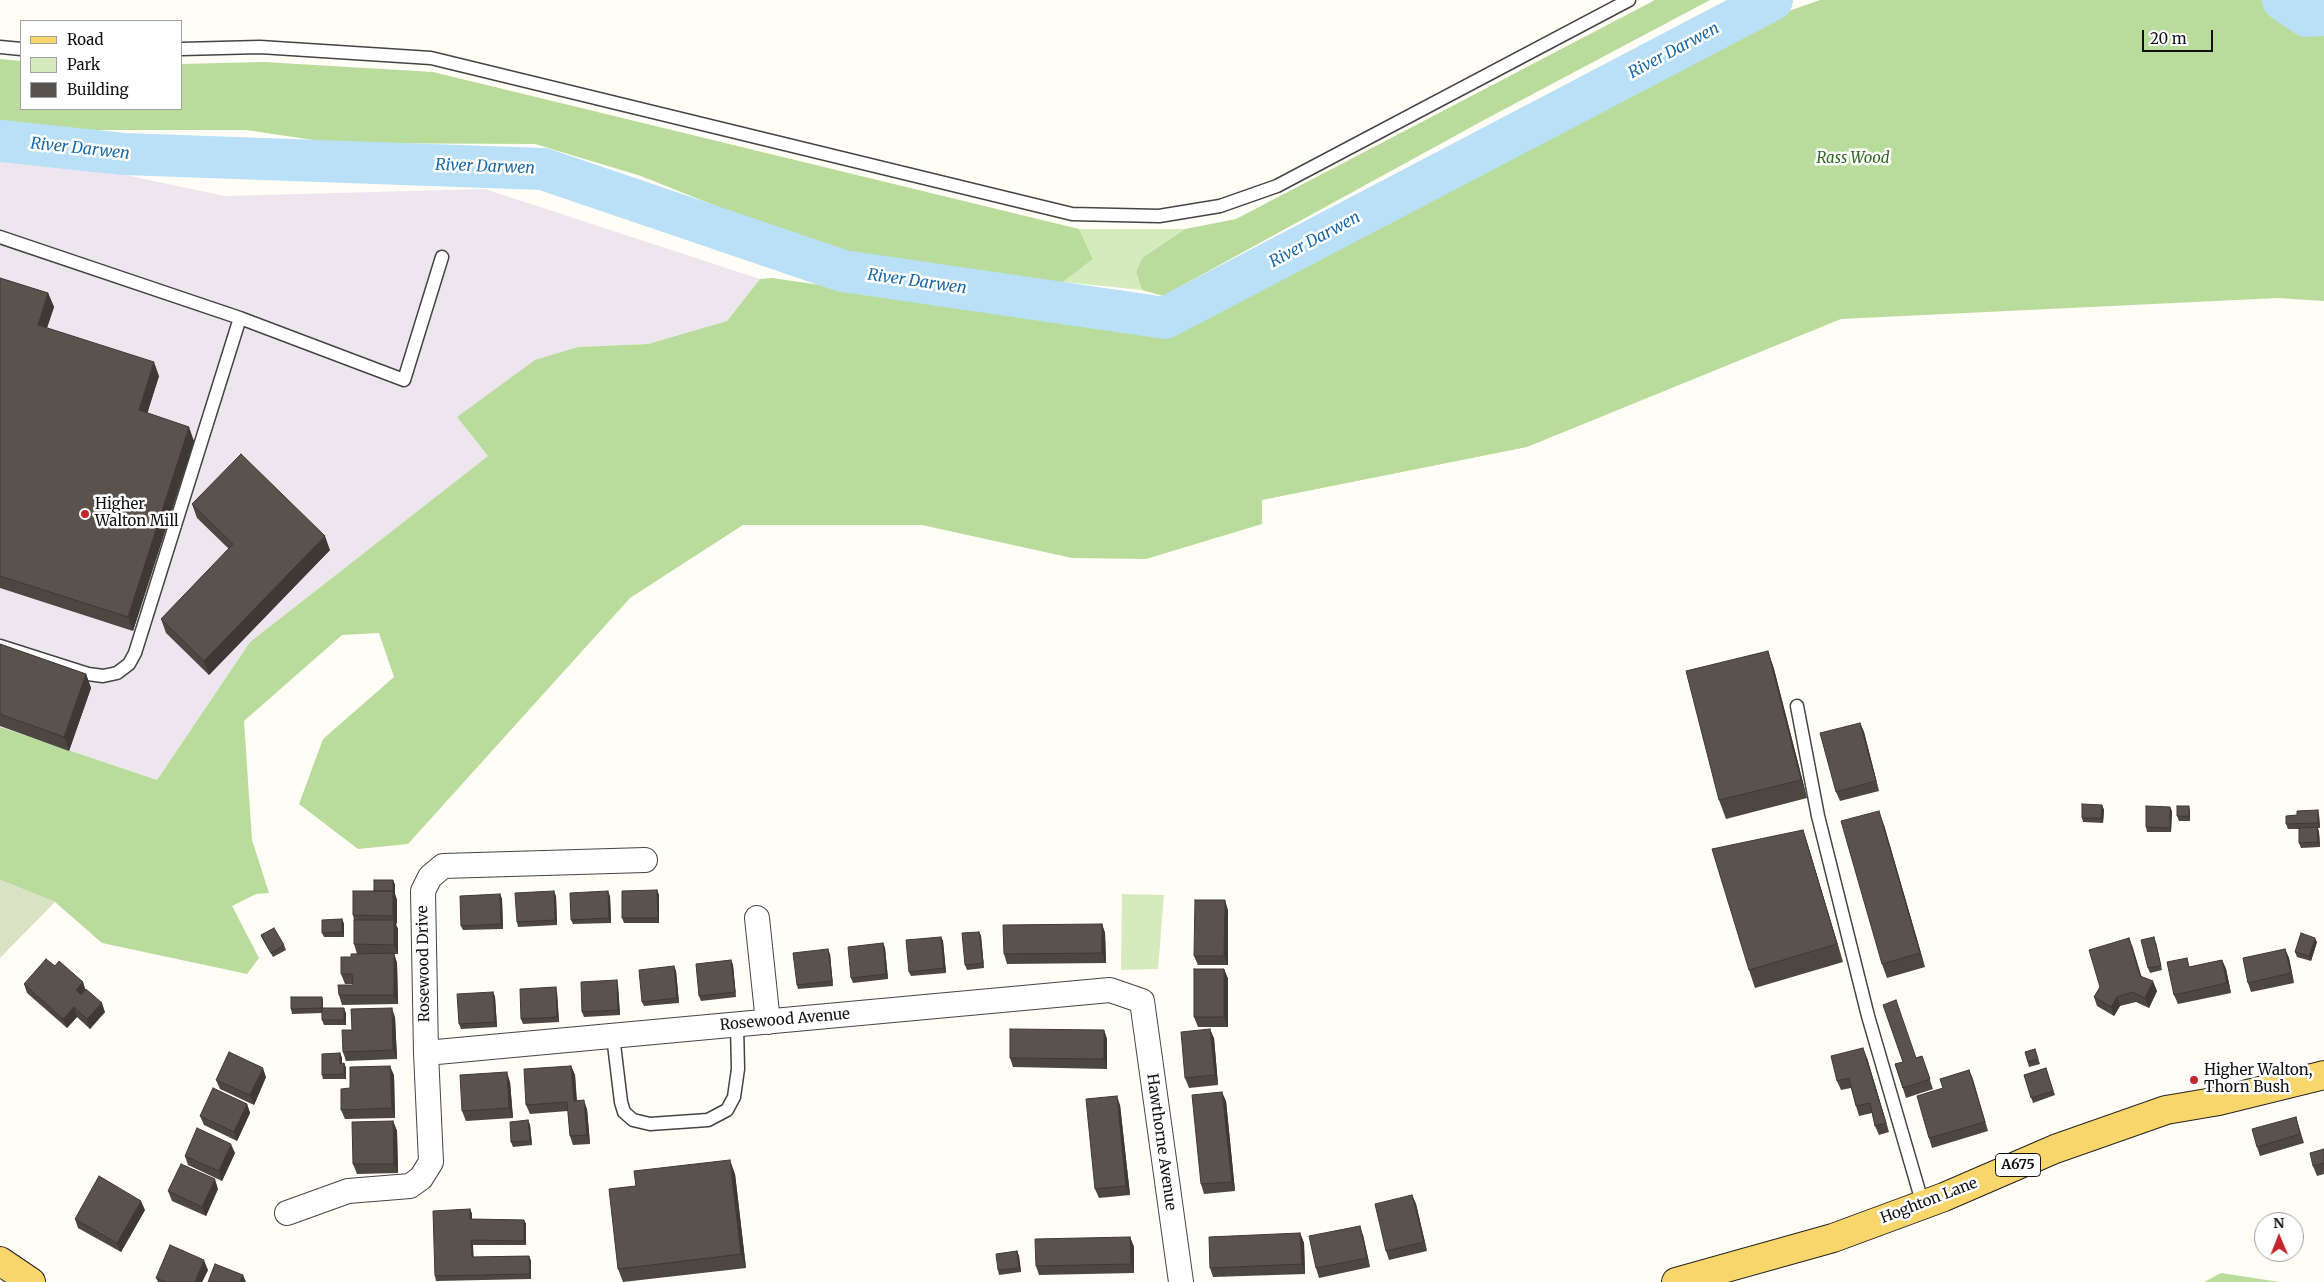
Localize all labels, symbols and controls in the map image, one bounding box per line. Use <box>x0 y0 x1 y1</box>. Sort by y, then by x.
water label: River Darwen <box>1625 19 1723 83</box>
legend <box>20 20 182 110</box>
scale bar <box>2144 20 2215 52</box>
text: 20 m <box>2150 29 2187 48</box>
text: Road <box>67 30 103 49</box>
text: Park <box>67 55 100 74</box>
text: Building <box>67 80 129 99</box>
water label: River Darwen <box>29 134 131 164</box>
park label: Rass Wood <box>1816 150 1890 168</box>
water label: River Darwen <box>435 156 535 178</box>
water label: River Darwen <box>1266 208 1364 272</box>
water label: River Darwen <box>866 266 968 298</box>
place label: Higher Walton Mill <box>95 496 179 531</box>
marker: Higher Walton Mill <box>79 508 91 520</box>
street label: Rosewood Drive <box>414 905 434 1023</box>
street label: Rosewood Avenue <box>719 1005 851 1035</box>
place label: Higher Walton, Thorn Bush <box>2204 1062 2313 1097</box>
street label: Hawthorne Avenue <box>1142 1072 1180 1212</box>
marker: Higher Walton, Thorn Bush <box>2188 1074 2200 1086</box>
road number: A675 <box>1996 1154 2040 1176</box>
street label: Hoghton Lane <box>1878 1174 1980 1228</box>
north arrow <box>2254 1212 2304 1262</box>
text: N <box>2273 1214 2284 1232</box>

